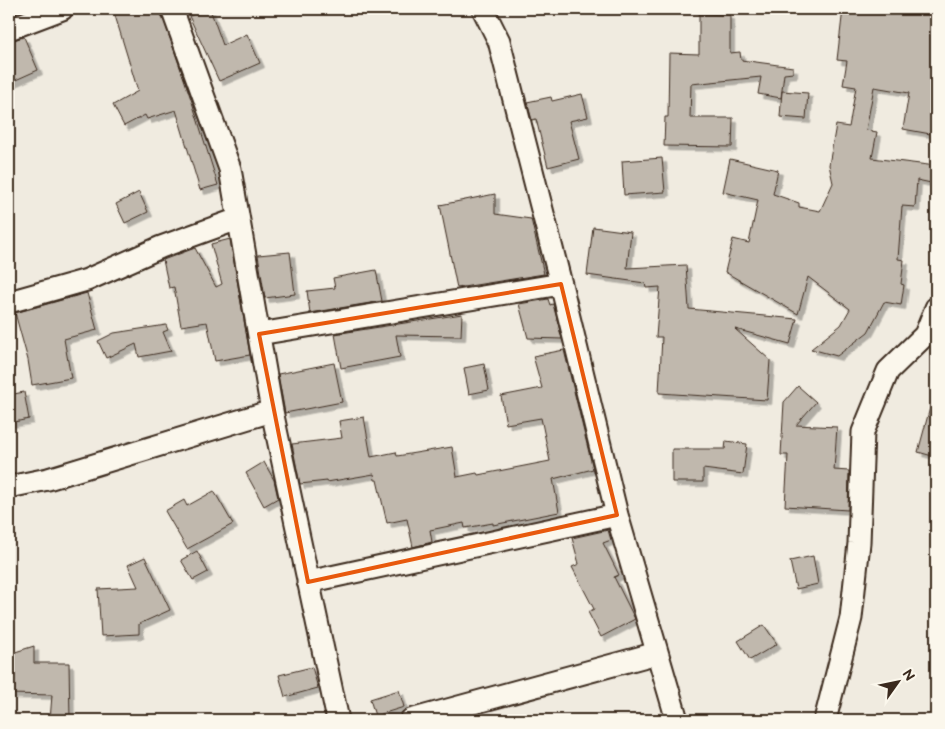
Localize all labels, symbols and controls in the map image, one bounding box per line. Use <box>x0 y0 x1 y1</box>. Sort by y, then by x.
north arrow <box>872 656 922 706</box>
text: N <box>898 666 918 684</box>

